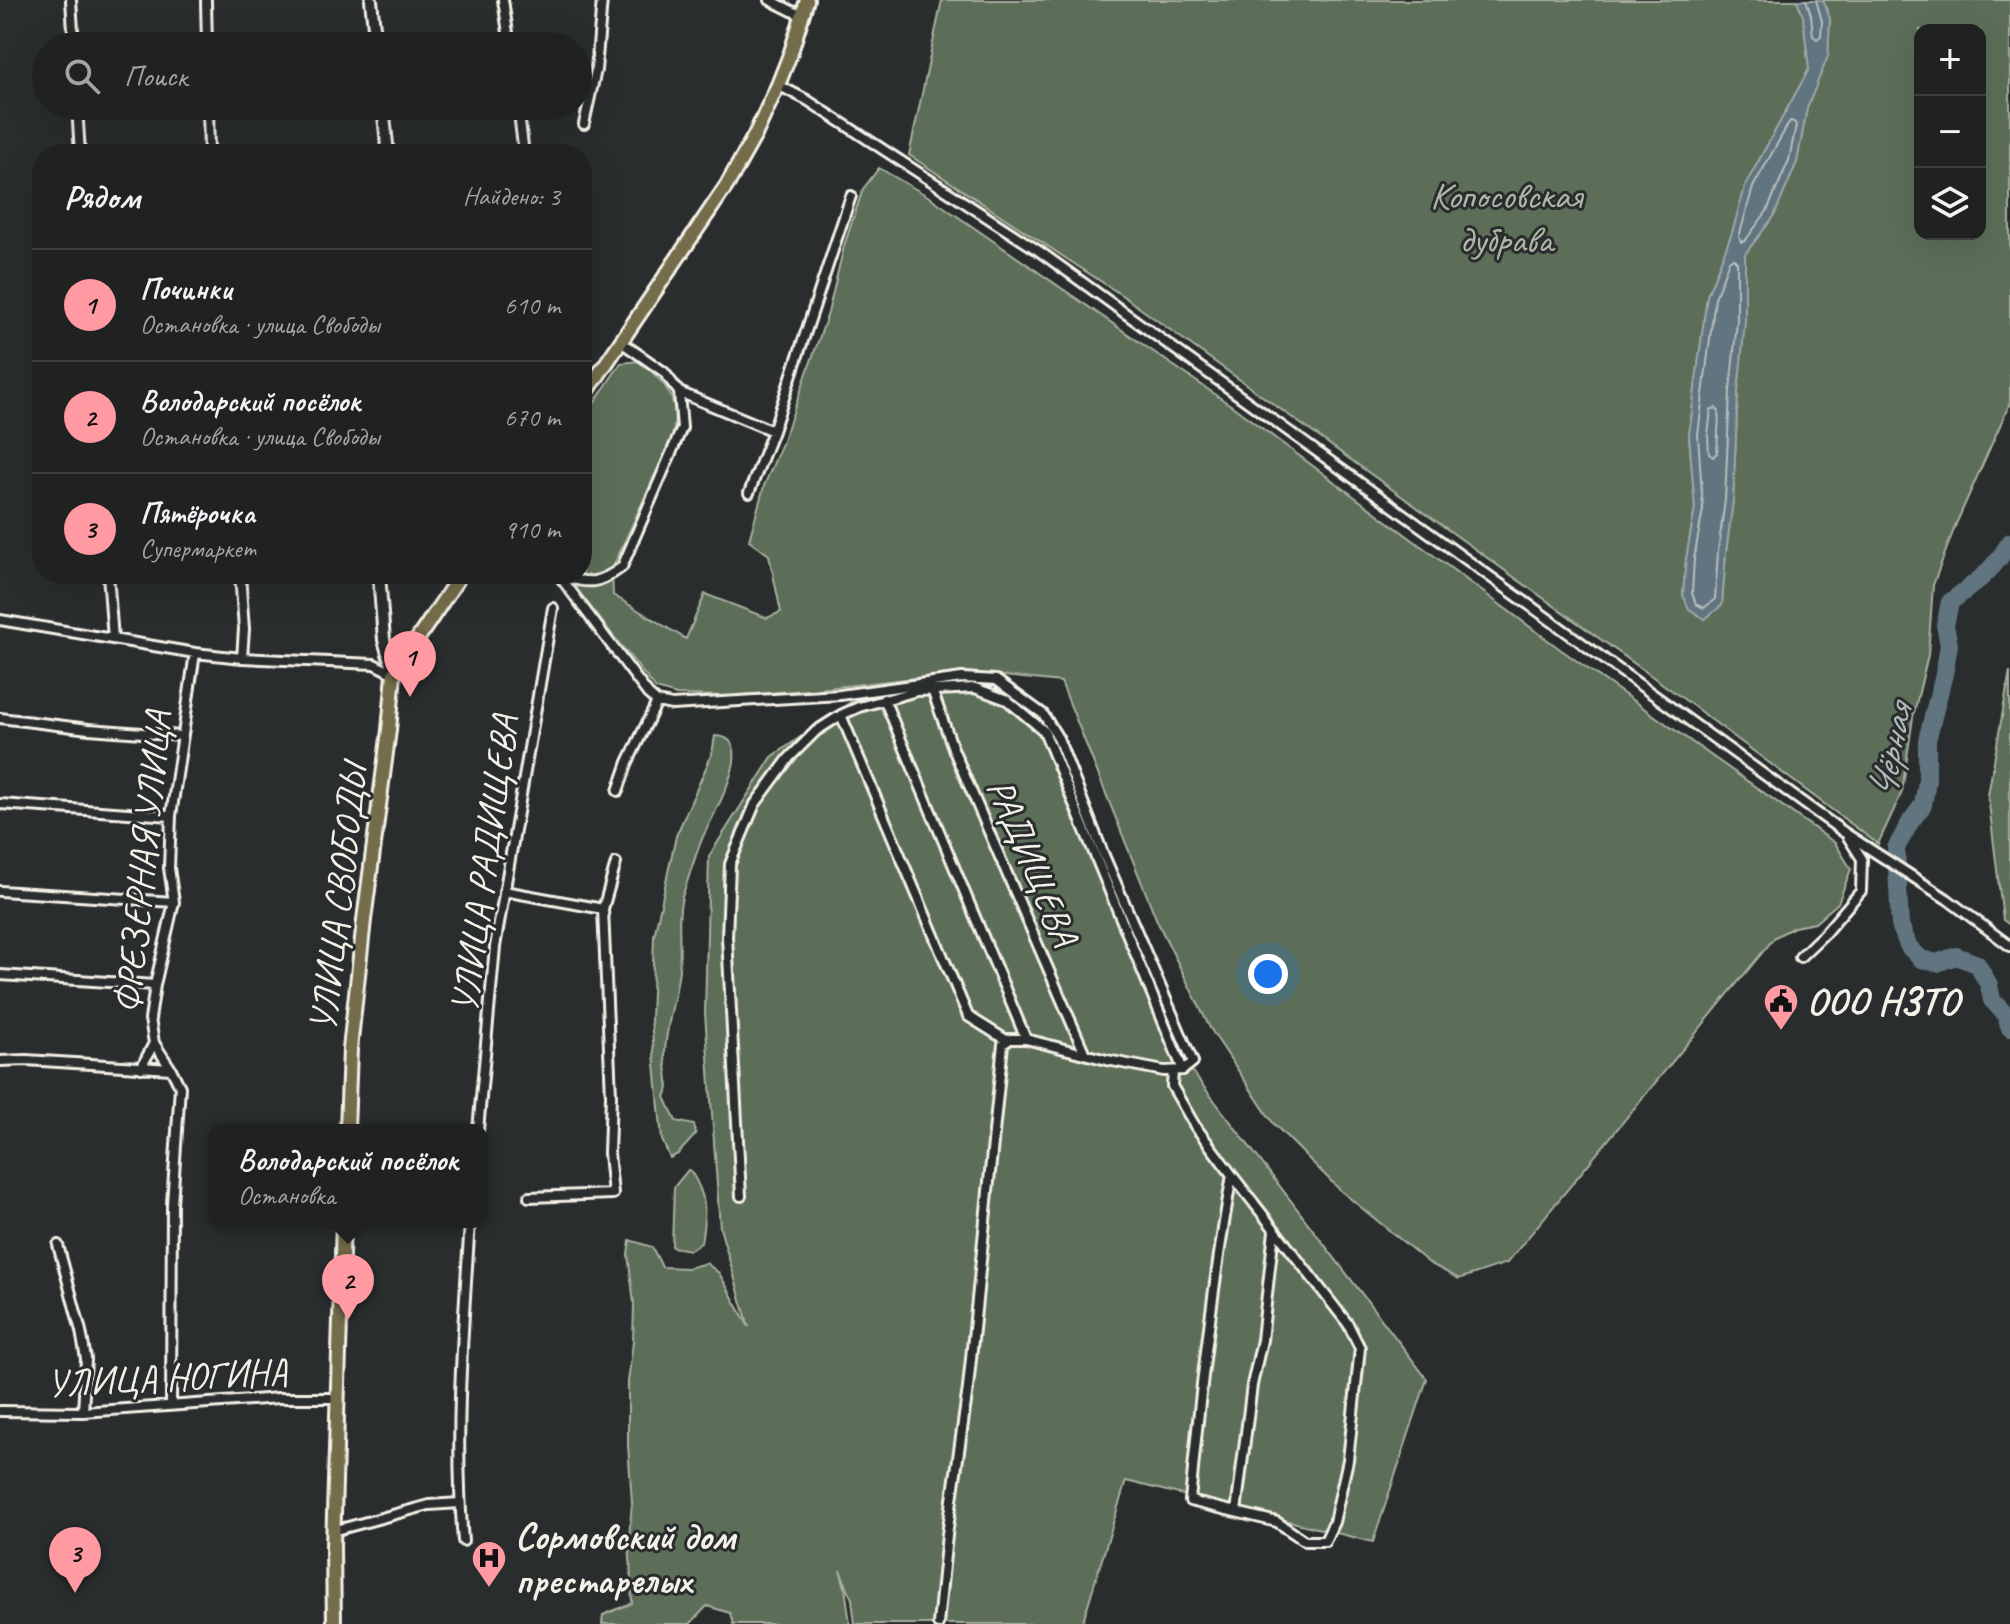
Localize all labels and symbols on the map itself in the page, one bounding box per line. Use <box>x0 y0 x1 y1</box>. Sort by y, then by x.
park label: Копосовская дубрава <box>1430 172 1585 263</box>
pin: 1 <box>384 631 436 697</box>
water label: Чёрная <box>1856 694 1925 804</box>
street label: ФРЕЗЕРНАЯ УЛИЦА <box>103 707 182 1015</box>
street label: УЛИЦА РАДИЩЕВА <box>440 710 529 1016</box>
street label: УЛИЦА СВОБОДЫ <box>299 756 379 1034</box>
street label: РАДИЩЕВА <box>976 772 1089 954</box>
your location <box>1248 954 1288 994</box>
place label: ООО НЗТО <box>1807 978 1963 1025</box>
public building icon: ООО НЗТО <box>1762 982 1800 1032</box>
pin: 2 <box>322 1254 374 1320</box>
street label: УЛИЦА НОГИНА <box>46 1348 289 1407</box>
place label: Сормовский дом престарелых <box>515 1513 738 1604</box>
pin: 3 <box>49 1527 101 1593</box>
hospital icon: Сормовский дом престарелых <box>470 1539 508 1589</box>

